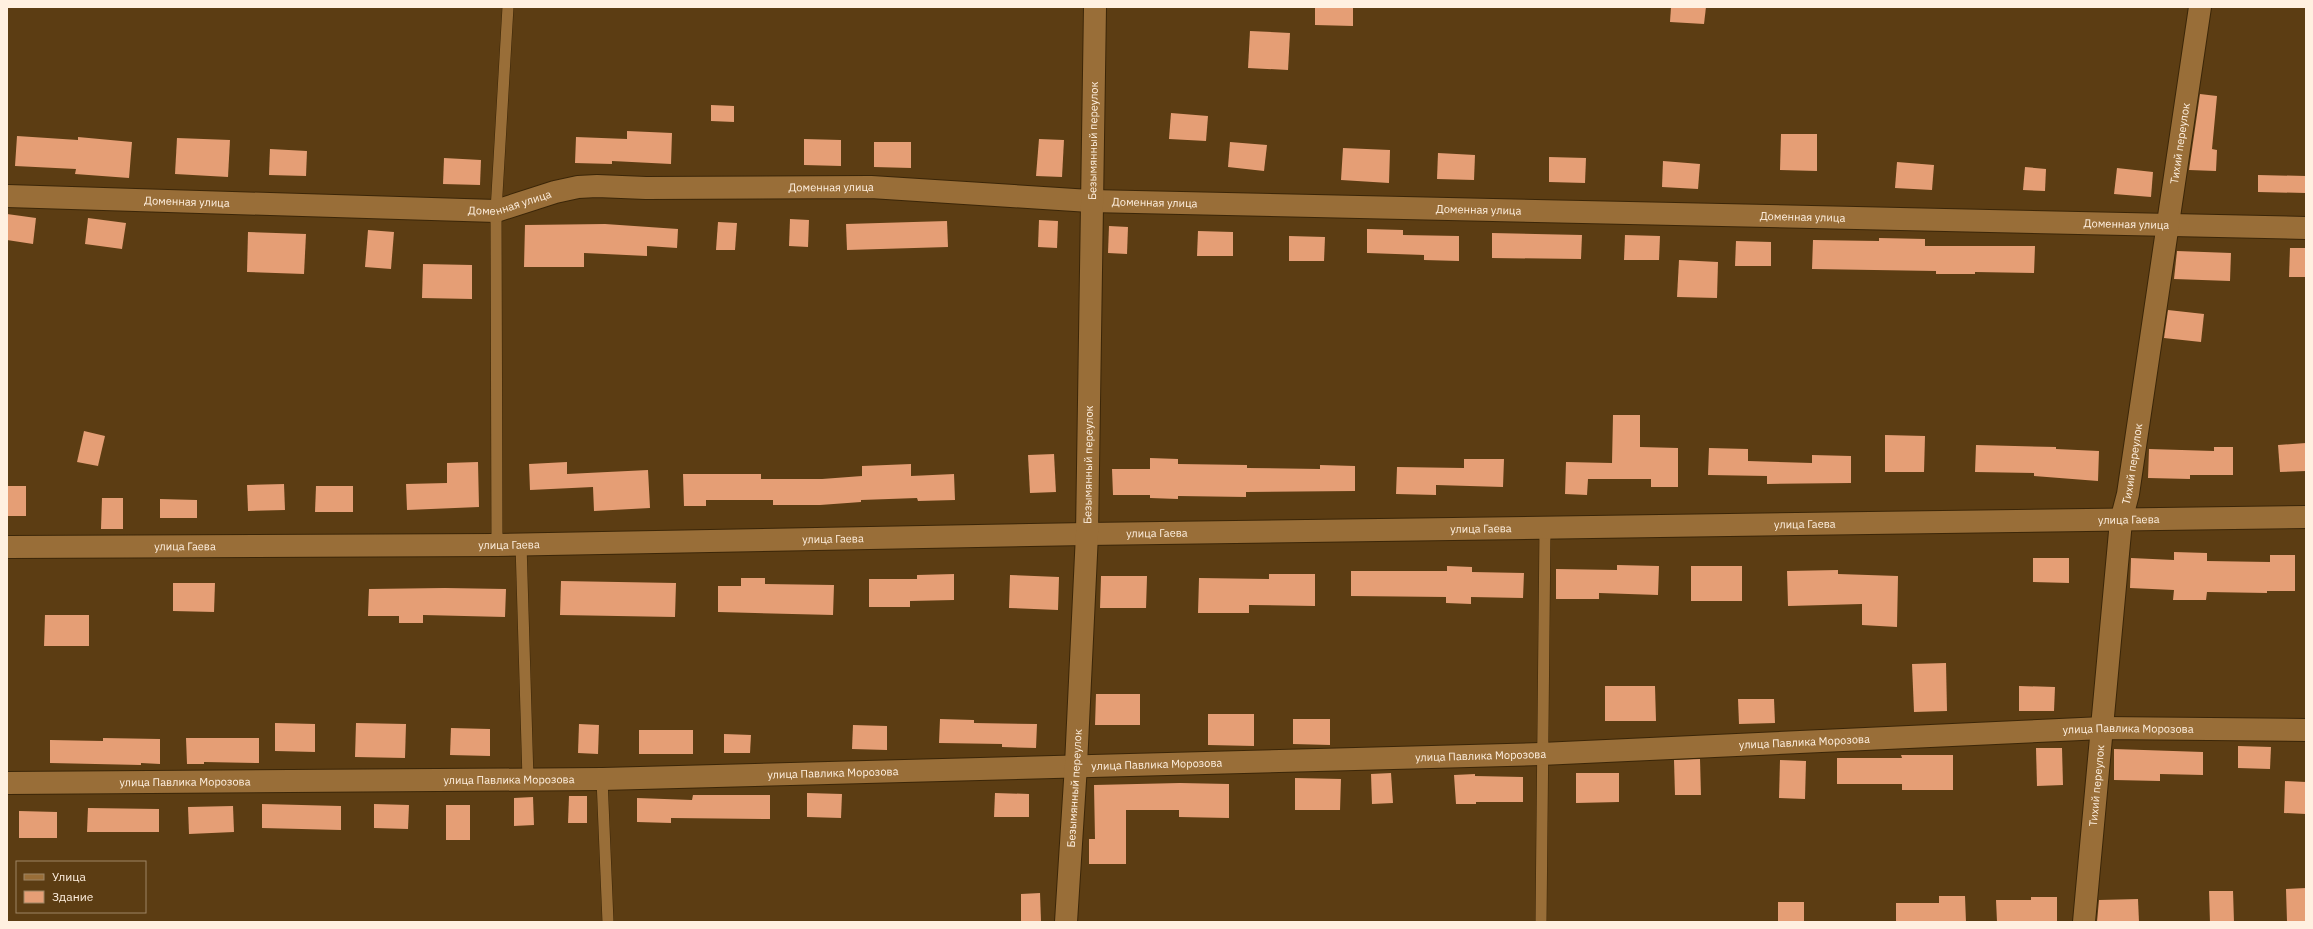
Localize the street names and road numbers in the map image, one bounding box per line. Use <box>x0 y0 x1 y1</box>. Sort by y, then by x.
street label: Безымянный переулок <box>1085 81 1101 200</box>
street label: Тихий переулок <box>2167 102 2193 185</box>
street label: Доменная улица <box>788 180 875 194</box>
street label: Доменная улица <box>468 187 553 218</box>
street label: Доменная улица <box>144 193 230 210</box>
street label: Доменная улица <box>1112 194 1198 210</box>
street label: Доменная улица <box>1436 202 1522 218</box>
street label: Доменная улица <box>1760 209 1846 225</box>
street label: Доменная улица <box>2084 216 2170 232</box>
street label: Безымянный переулок <box>1080 405 1096 524</box>
street label: Тихий переулок <box>2119 422 2145 506</box>
street label: улица Гаева <box>2098 512 2160 527</box>
street label: улица Гаева <box>1774 517 1836 531</box>
street label: улица Гаева <box>1450 521 1512 536</box>
street label: улица Гаева <box>1126 526 1188 540</box>
street label: улица Гаева <box>802 531 864 546</box>
street label: улица Гаева <box>478 537 540 552</box>
street label: улица Гаева <box>154 539 216 553</box>
street label: улица Павлика Морозова <box>2062 721 2194 737</box>
street label: Безымянный переулок <box>1064 729 1085 848</box>
street label: улица Павлика Морозова <box>1739 732 1870 752</box>
street label: Тихий переулок <box>2086 744 2107 827</box>
street label: улица Павлика Морозова <box>1415 747 1547 764</box>
street label: улица Павлика Морозова <box>1091 755 1223 773</box>
street label: улица Павлика Морозова <box>767 764 899 782</box>
street label: улица Павлика Морозова <box>443 772 575 787</box>
street label: улица Павлика Морозова <box>119 774 251 789</box>

